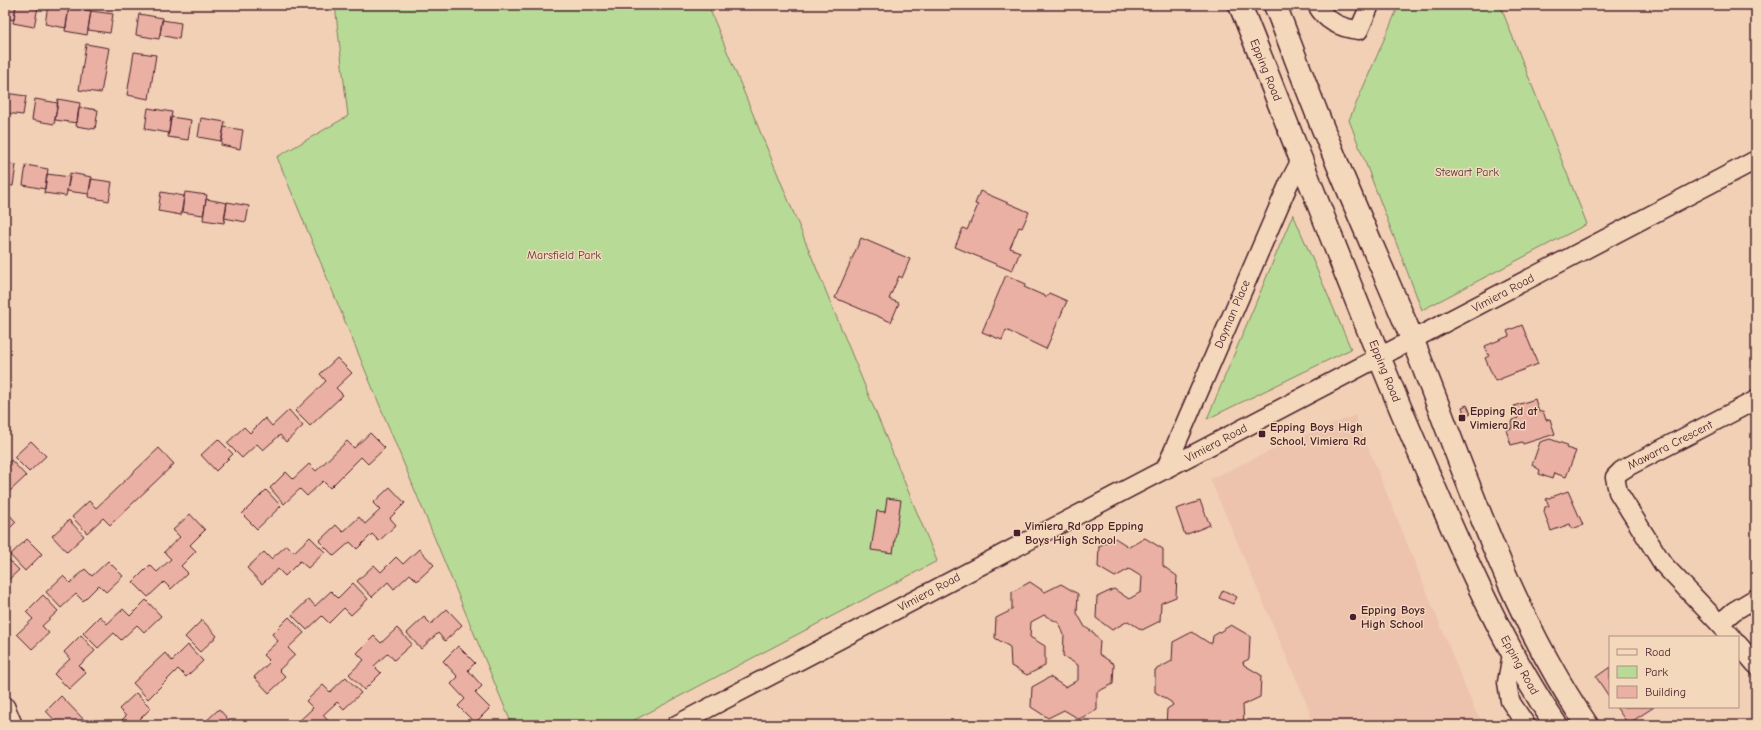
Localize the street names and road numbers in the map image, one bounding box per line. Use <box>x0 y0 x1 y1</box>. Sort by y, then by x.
street label: Epping Road <box>1247 37 1285 103</box>
street label: Vimiera Road <box>1469 271 1537 315</box>
street label: Dayman Place <box>1211 278 1253 350</box>
street label: Epping Road <box>1366 338 1404 404</box>
street label: Mawarra Crescent <box>1625 417 1715 472</box>
street label: Vimiera Road <box>1182 421 1250 465</box>
street label: Vimiera Road <box>895 570 963 614</box>
street label: Epping Road <box>1498 633 1542 697</box>

